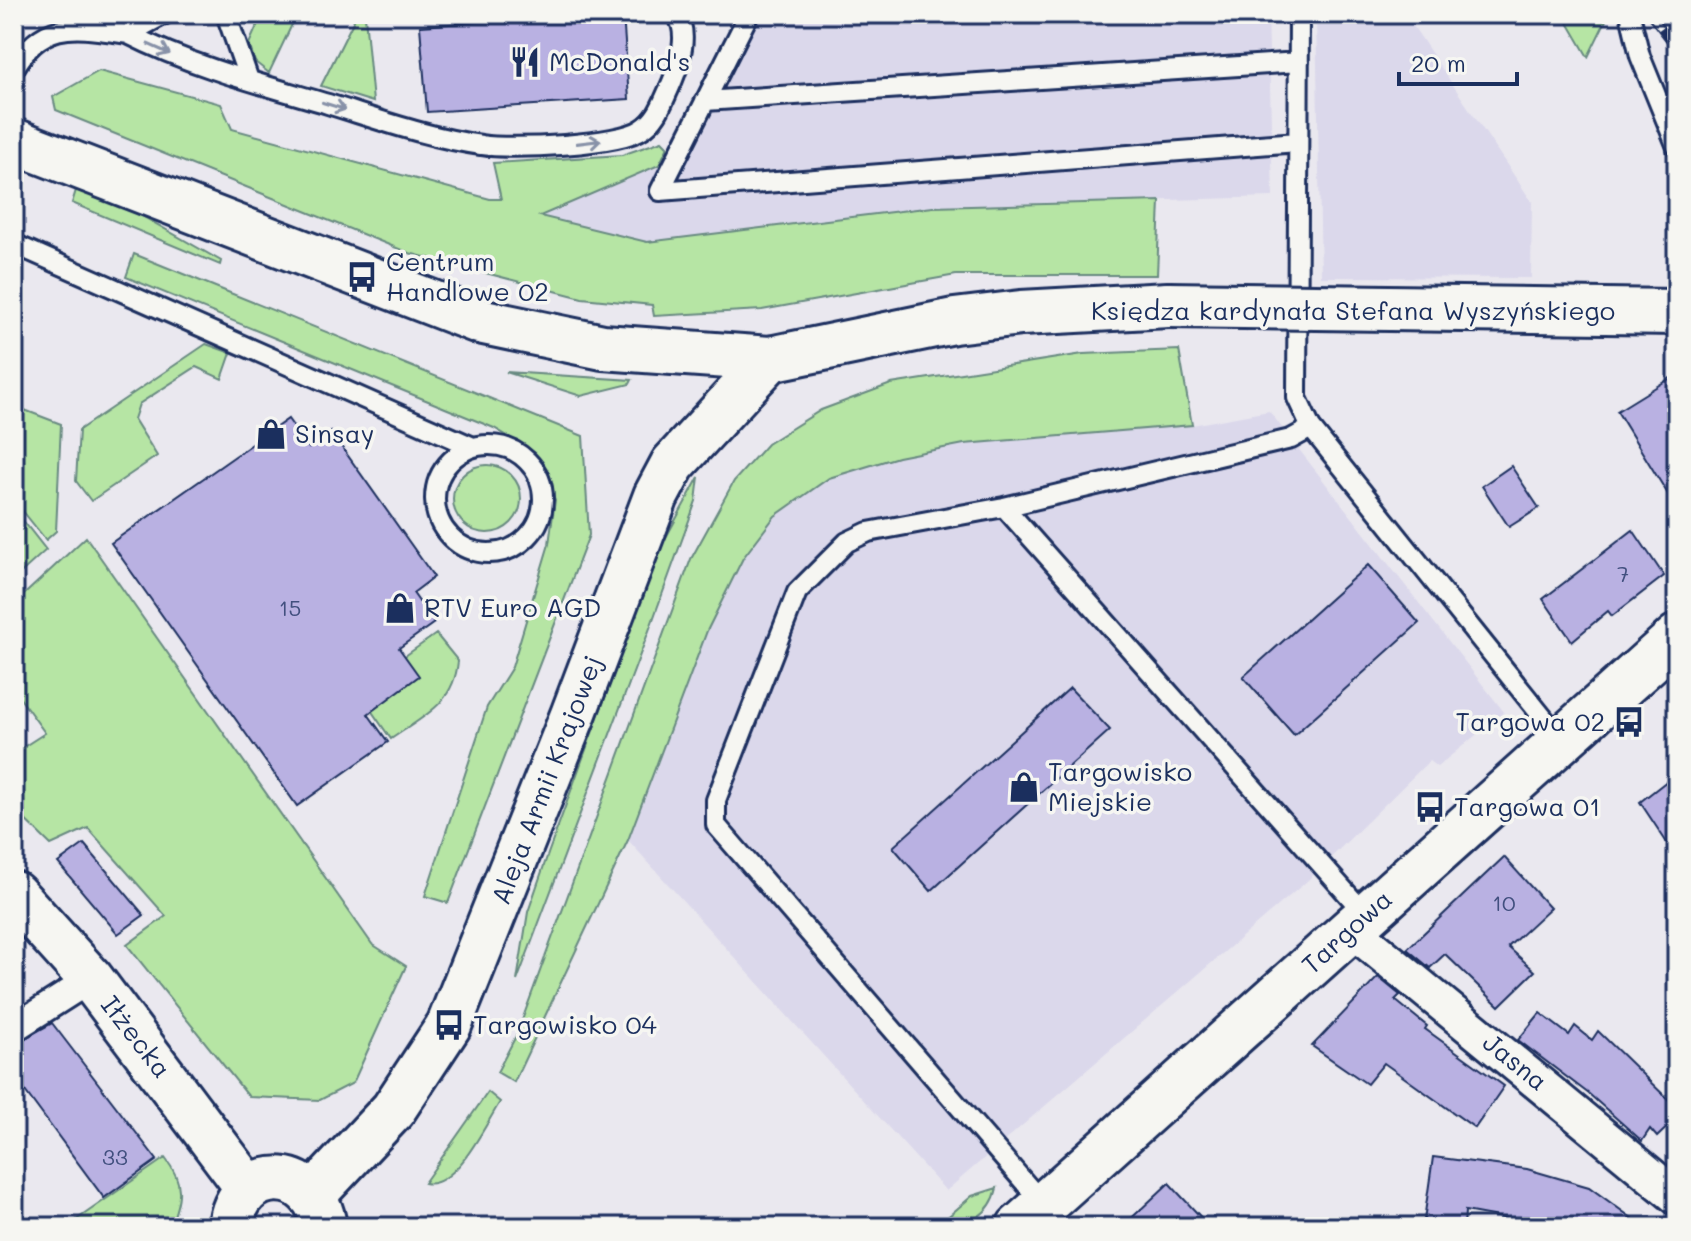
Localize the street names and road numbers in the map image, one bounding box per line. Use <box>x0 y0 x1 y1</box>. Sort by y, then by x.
street label: Księdza kardynała Stefana Wyszyńskiego <box>1091 293 1615 327</box>
street label: Aleja Armii Krajowej <box>483 650 609 909</box>
street label: Targowa <box>1294 882 1399 981</box>
street label: Iłżecka <box>94 988 180 1084</box>
street label: Jasna <box>1476 1025 1555 1098</box>

